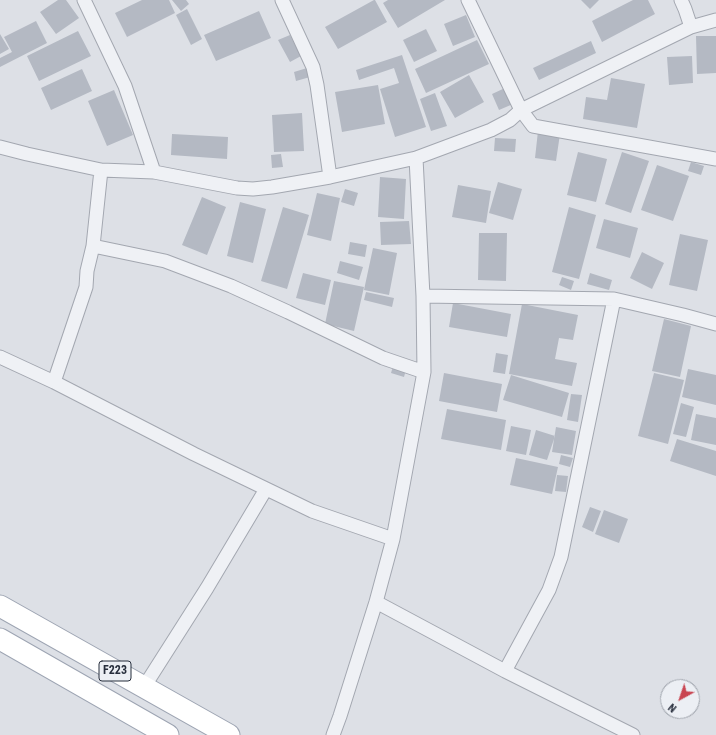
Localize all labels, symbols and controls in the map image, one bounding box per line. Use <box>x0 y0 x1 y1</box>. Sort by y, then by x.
road number: F223 <box>99 661 131 681</box>
north arrow <box>660 679 700 719</box>
text: N <box>666 701 679 715</box>

